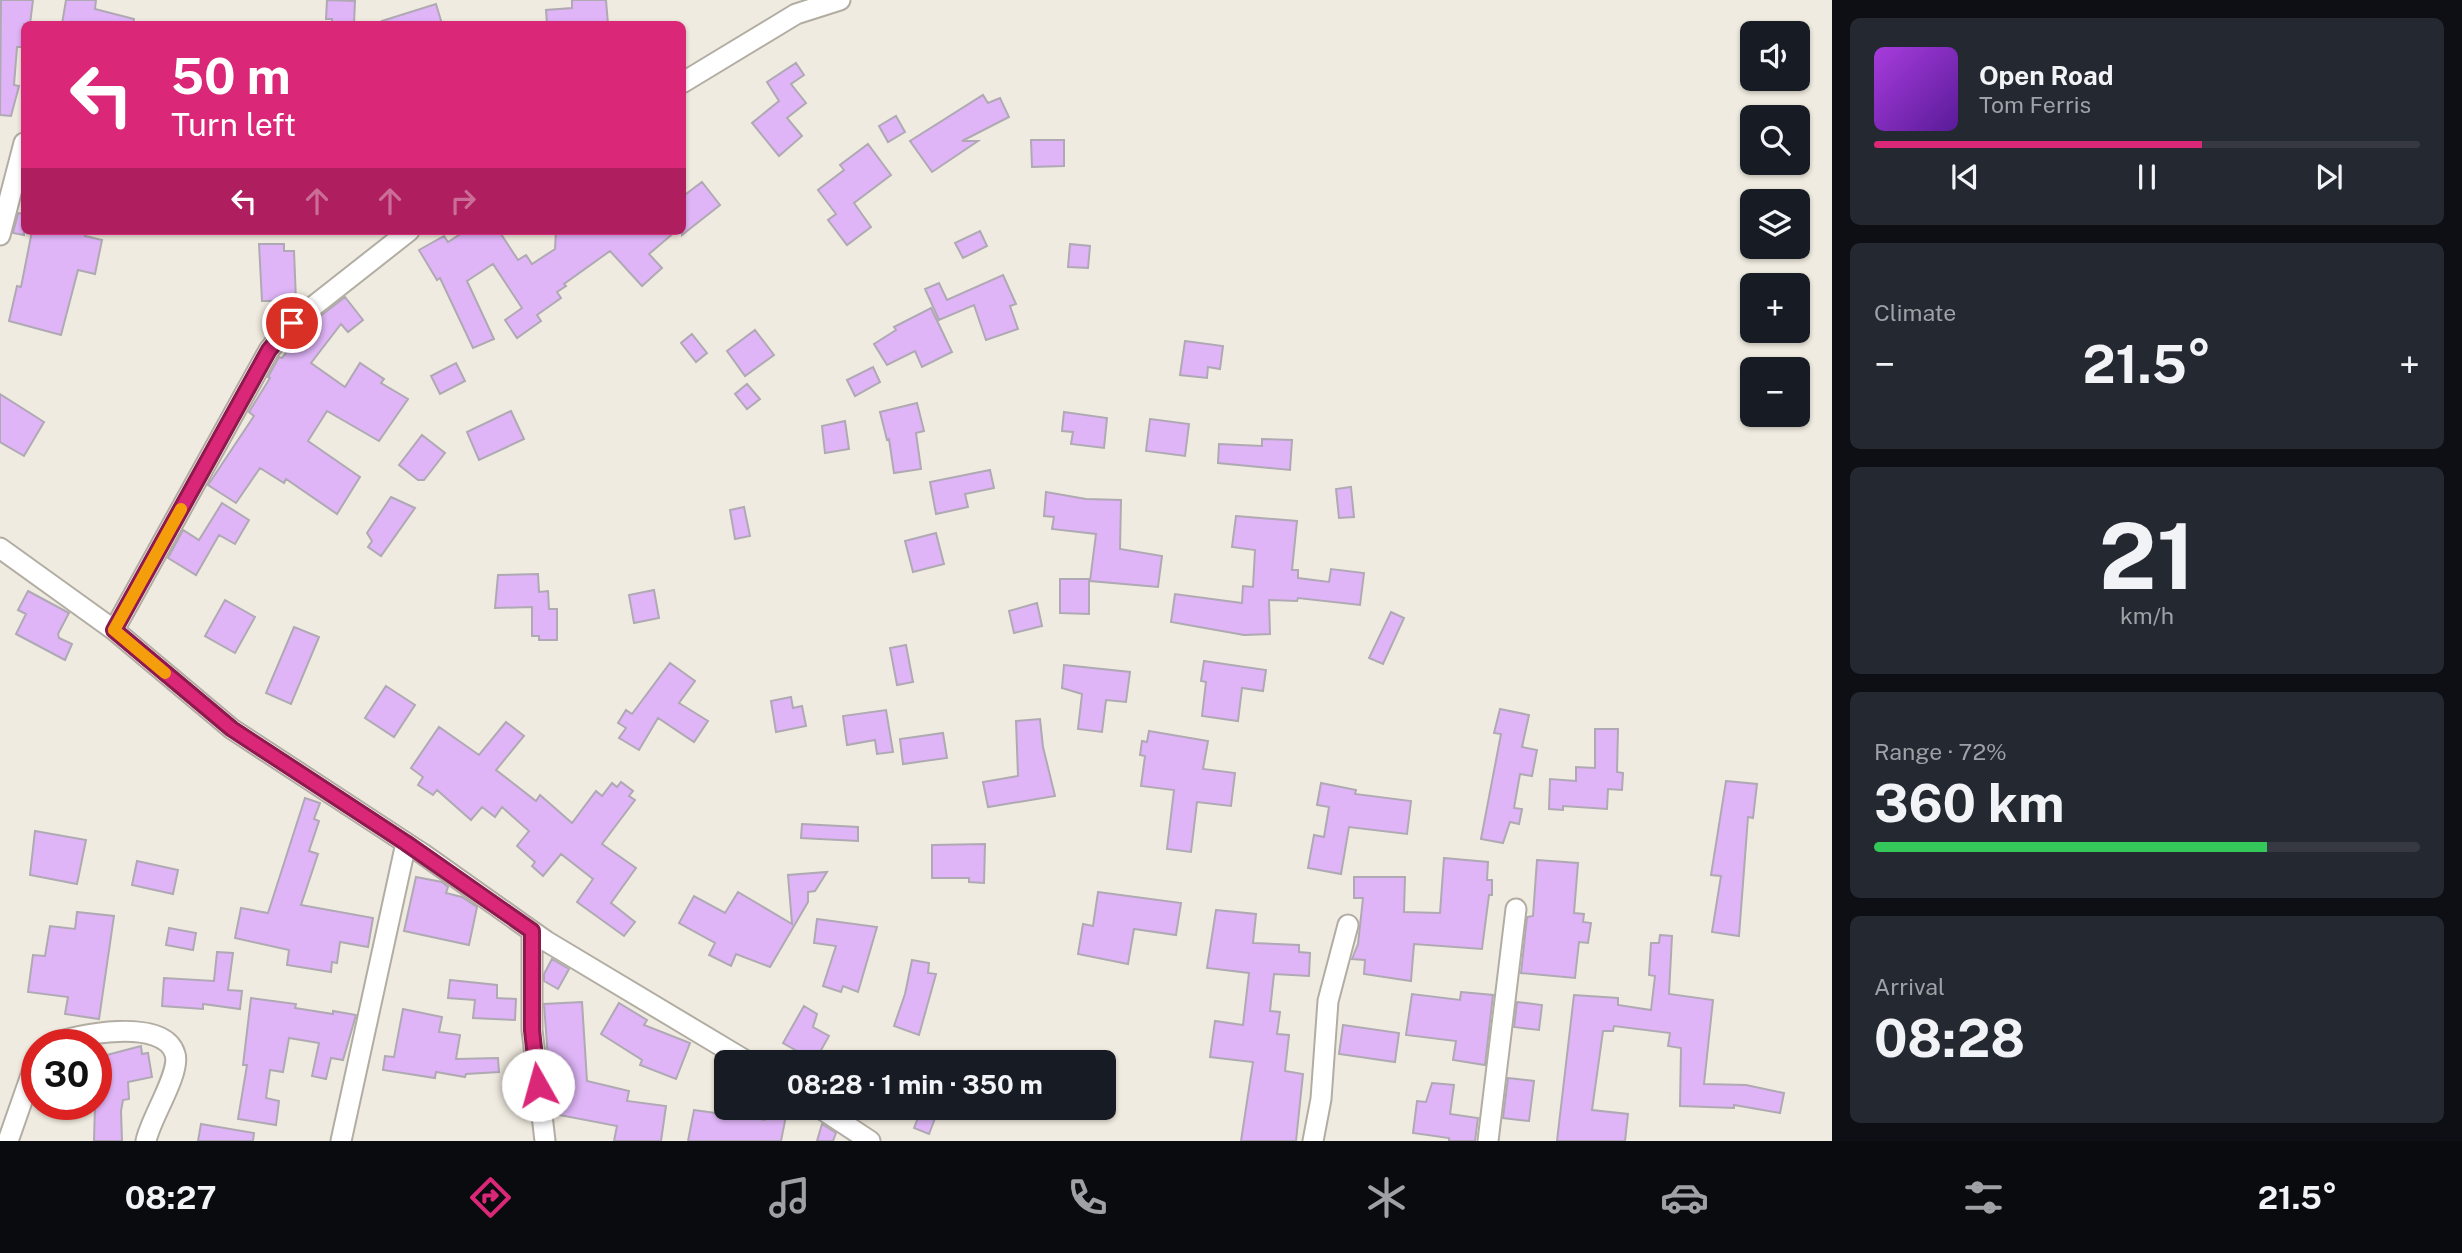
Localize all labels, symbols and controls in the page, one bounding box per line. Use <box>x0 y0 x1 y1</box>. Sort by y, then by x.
map controls <box>1740 21 1810 427</box>
button: sound <box>1740 21 1810 91</box>
text: 50 m <box>171 47 291 105</box>
icon: left <box>56 49 147 140</box>
text: Open Road <box>1979 60 2114 91</box>
text: Tom Ferris <box>1979 91 2091 118</box>
button: search <box>1740 105 1810 175</box>
text: Turn left <box>171 106 296 143</box>
icon: previous <box>1946 158 1984 196</box>
icon: pause <box>2128 158 2166 196</box>
icon: next <box>2310 158 2348 196</box>
icon: left <box>225 182 263 220</box>
icon: ahead <box>298 182 336 220</box>
icon: ahead <box>371 182 409 220</box>
icon: right <box>444 182 482 220</box>
button: layers <box>1740 189 1810 259</box>
button: + <box>1740 273 1810 343</box>
pin <box>262 293 322 353</box>
text: Climate <box>1874 299 1956 326</box>
icon: arrive <box>273 304 311 342</box>
text: 21.5° <box>2082 334 2212 395</box>
text: − <box>1874 342 1895 387</box>
text: + <box>2399 342 2420 387</box>
button: − <box>1740 357 1810 427</box>
text: 21 <box>2099 503 2195 609</box>
text: km/h <box>2120 602 2174 629</box>
text: Range · 72% <box>1874 738 2007 765</box>
text: 360 km <box>1874 773 2065 834</box>
text: Arrival <box>1874 973 1945 1000</box>
text: 08:28 <box>1874 1008 2025 1069</box>
speed limit sign: 30 <box>21 1029 112 1120</box>
position arrow <box>501 1048 575 1122</box>
text: 08:28 · 1 min · 350 m <box>787 1069 1043 1100</box>
icon: directions <box>466 1173 515 1222</box>
icon: music <box>765 1173 814 1222</box>
icon: phone <box>1063 1173 1112 1222</box>
icon: climate <box>1362 1173 1411 1222</box>
icon: car <box>1660 1173 1709 1222</box>
icon: filters <box>1959 1173 2008 1222</box>
text: 08:27 <box>125 1179 216 1216</box>
text: 21.5° <box>2258 1179 2337 1216</box>

